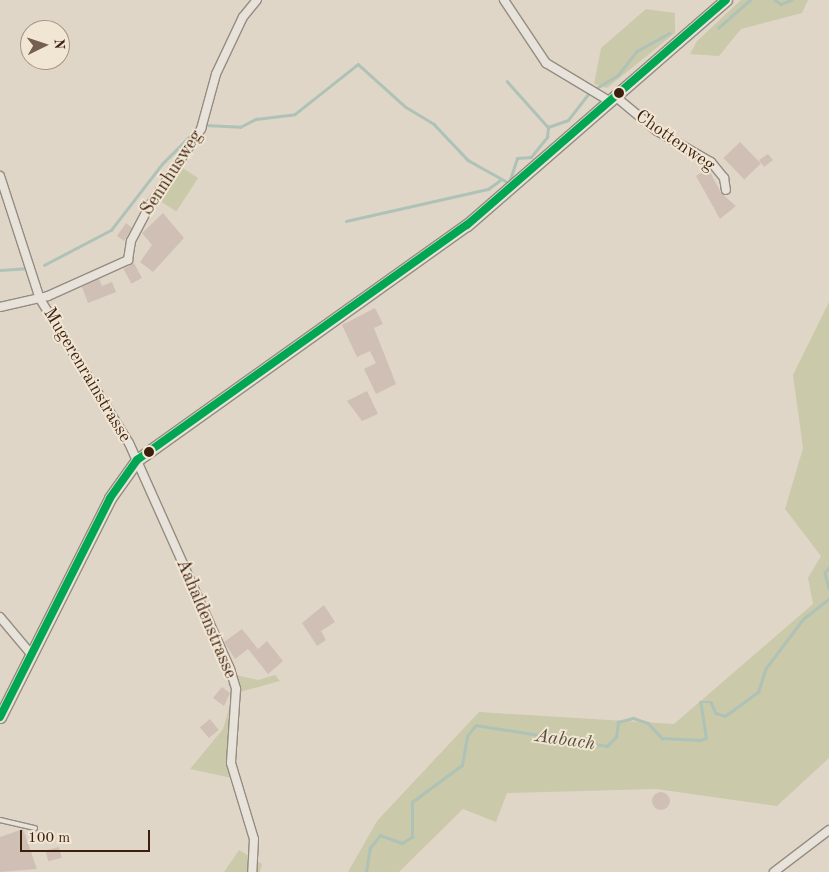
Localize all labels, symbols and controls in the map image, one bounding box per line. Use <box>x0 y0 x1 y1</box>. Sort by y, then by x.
north arrow <box>20 20 70 70</box>
text: N <box>52 38 66 50</box>
unlabelled marker <box>614 88 624 98</box>
street label: Chottenweg <box>631 106 719 176</box>
street label: Sennhusweg <box>136 126 208 220</box>
street label: Mugerenrainstrasse <box>38 304 136 446</box>
unlabelled marker <box>144 447 154 457</box>
street label: Aahaldenstrasse <box>171 556 241 682</box>
water label: Aabach <box>533 726 597 756</box>
scale bar <box>22 820 152 852</box>
text: 100 m <box>28 831 70 846</box>

